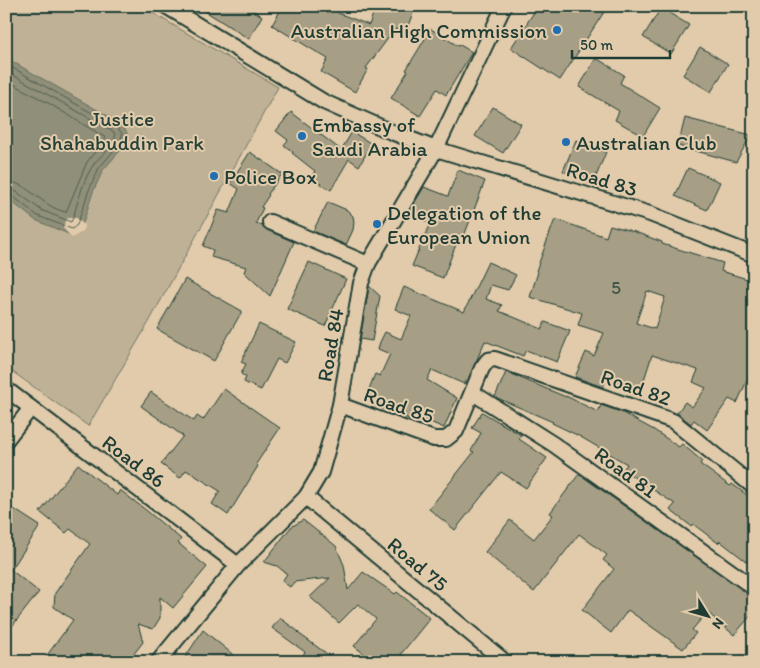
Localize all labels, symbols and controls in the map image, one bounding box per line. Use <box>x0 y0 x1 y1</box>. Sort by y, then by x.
place label: Australian High Commission <box>291 18 547 43</box>
marker: Australian High Commission <box>551 24 563 36</box>
scale bar <box>572 28 670 60</box>
text: 50 m <box>580 36 613 54</box>
park label: Justice Shahabuddin Park <box>40 106 204 155</box>
place label: Embassy of Saudi Arabia <box>312 112 428 161</box>
marker: Embassy of Saudi Arabia <box>296 130 308 142</box>
place label: Australian Club <box>576 130 717 155</box>
marker: Australian Club <box>560 136 572 148</box>
street label: Road 83 <box>563 156 641 202</box>
place label: Police Box <box>224 164 317 189</box>
marker: Police Box <box>208 170 220 182</box>
place label: Delegation of the European Union <box>387 200 541 249</box>
marker: Delegation of the European Union <box>371 218 383 230</box>
house number: 5 <box>611 276 621 299</box>
street label: Road 84 <box>311 306 349 384</box>
street label: Road 82 <box>598 363 674 411</box>
street label: Road 85 <box>361 381 437 429</box>
street label: Road 86 <box>97 429 171 493</box>
street label: Road 81 <box>590 441 662 503</box>
street label: Road 75 <box>383 531 453 597</box>
north arrow <box>682 590 732 640</box>
text: N <box>708 615 728 632</box>

